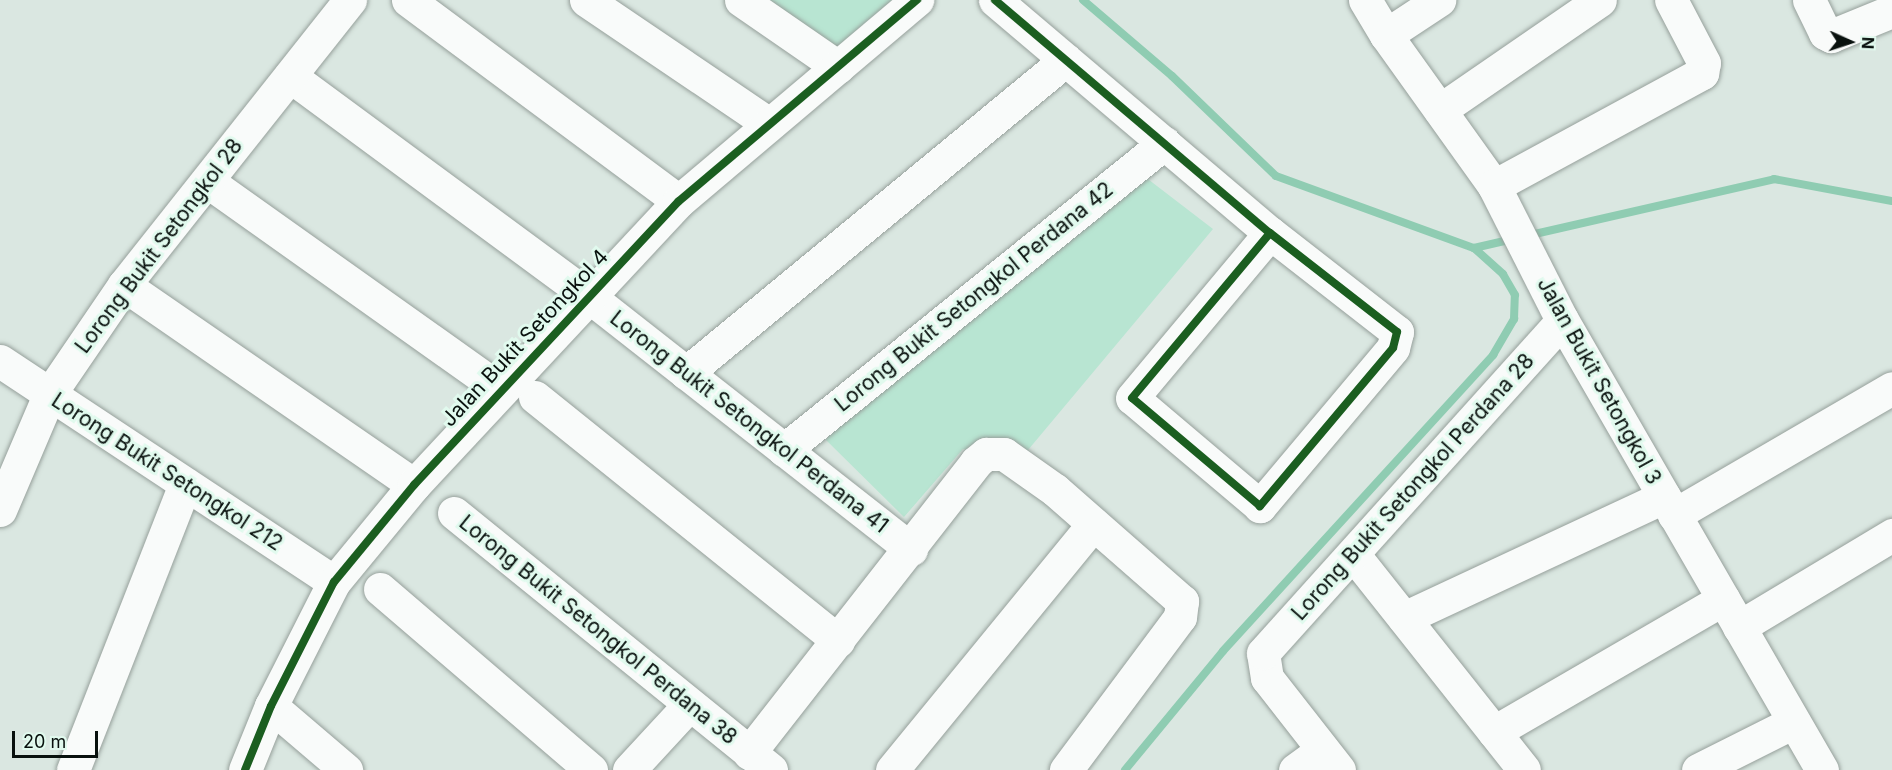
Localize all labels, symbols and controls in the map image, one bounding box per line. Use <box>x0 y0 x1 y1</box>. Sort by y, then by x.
north arrow <box>1820 12 1880 72</box>
text: N <box>1858 36 1878 50</box>
street label: Lorong Bukit Setongkol 28 <box>70 134 248 358</box>
street label: Lorong Bukit Setongkol Perdana 42 <box>830 177 1118 417</box>
street label: Jalan Bukit Setongkol 4 <box>436 244 614 432</box>
street label: Jalan Bukit Setongkol 3 <box>1532 273 1666 489</box>
street label: Lorong Bukit Setongkol Perdana 41 <box>605 306 893 538</box>
street label: Lorong Bukit Setongkol Perdana 28 <box>1287 349 1539 625</box>
street label: Lorong Bukit Setongkol 212 <box>47 388 287 556</box>
street label: Lorong Bukit Setongkol Perdana 38 <box>454 510 742 750</box>
scale bar <box>15 719 100 757</box>
text: 20 m <box>23 731 66 752</box>

